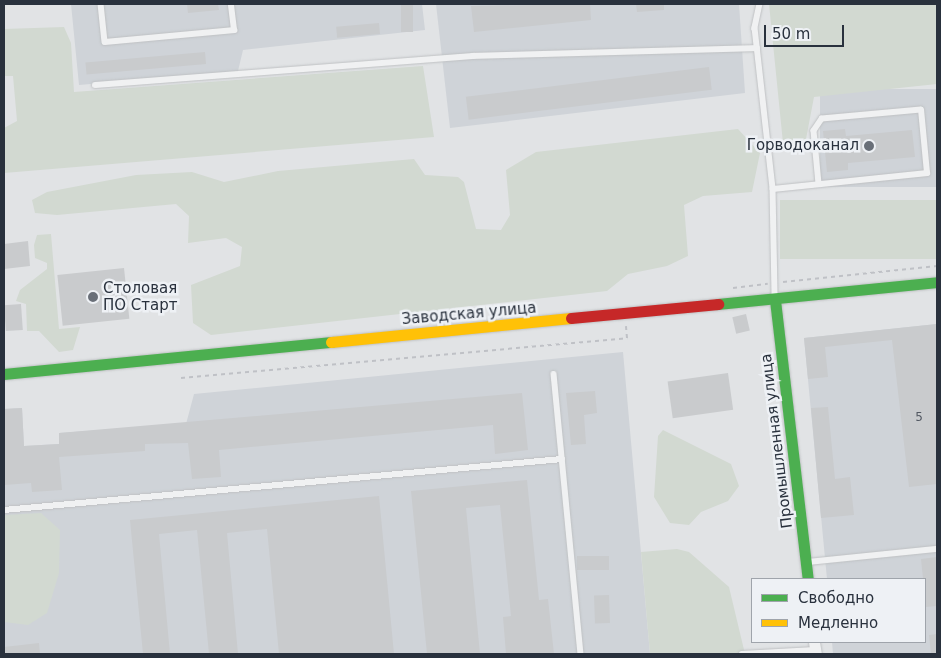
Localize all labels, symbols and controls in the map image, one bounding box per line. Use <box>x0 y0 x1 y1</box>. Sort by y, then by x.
scale bar <box>766 15 846 47</box>
text: 50 m <box>772 25 810 43</box>
place label: Горводоканал <box>747 137 859 155</box>
marker: Горводоканал <box>863 140 875 152</box>
place label: Столовая ПО Старт <box>103 279 178 314</box>
marker: Столовая ПО Старт <box>87 291 99 303</box>
street label: Заводская улица <box>401 299 537 329</box>
street label: Промышленная улица <box>757 353 797 529</box>
house number: 5 <box>915 411 923 425</box>
legend <box>751 578 926 643</box>
text: Свободно <box>798 589 874 607</box>
text: Медленно <box>798 614 878 632</box>

